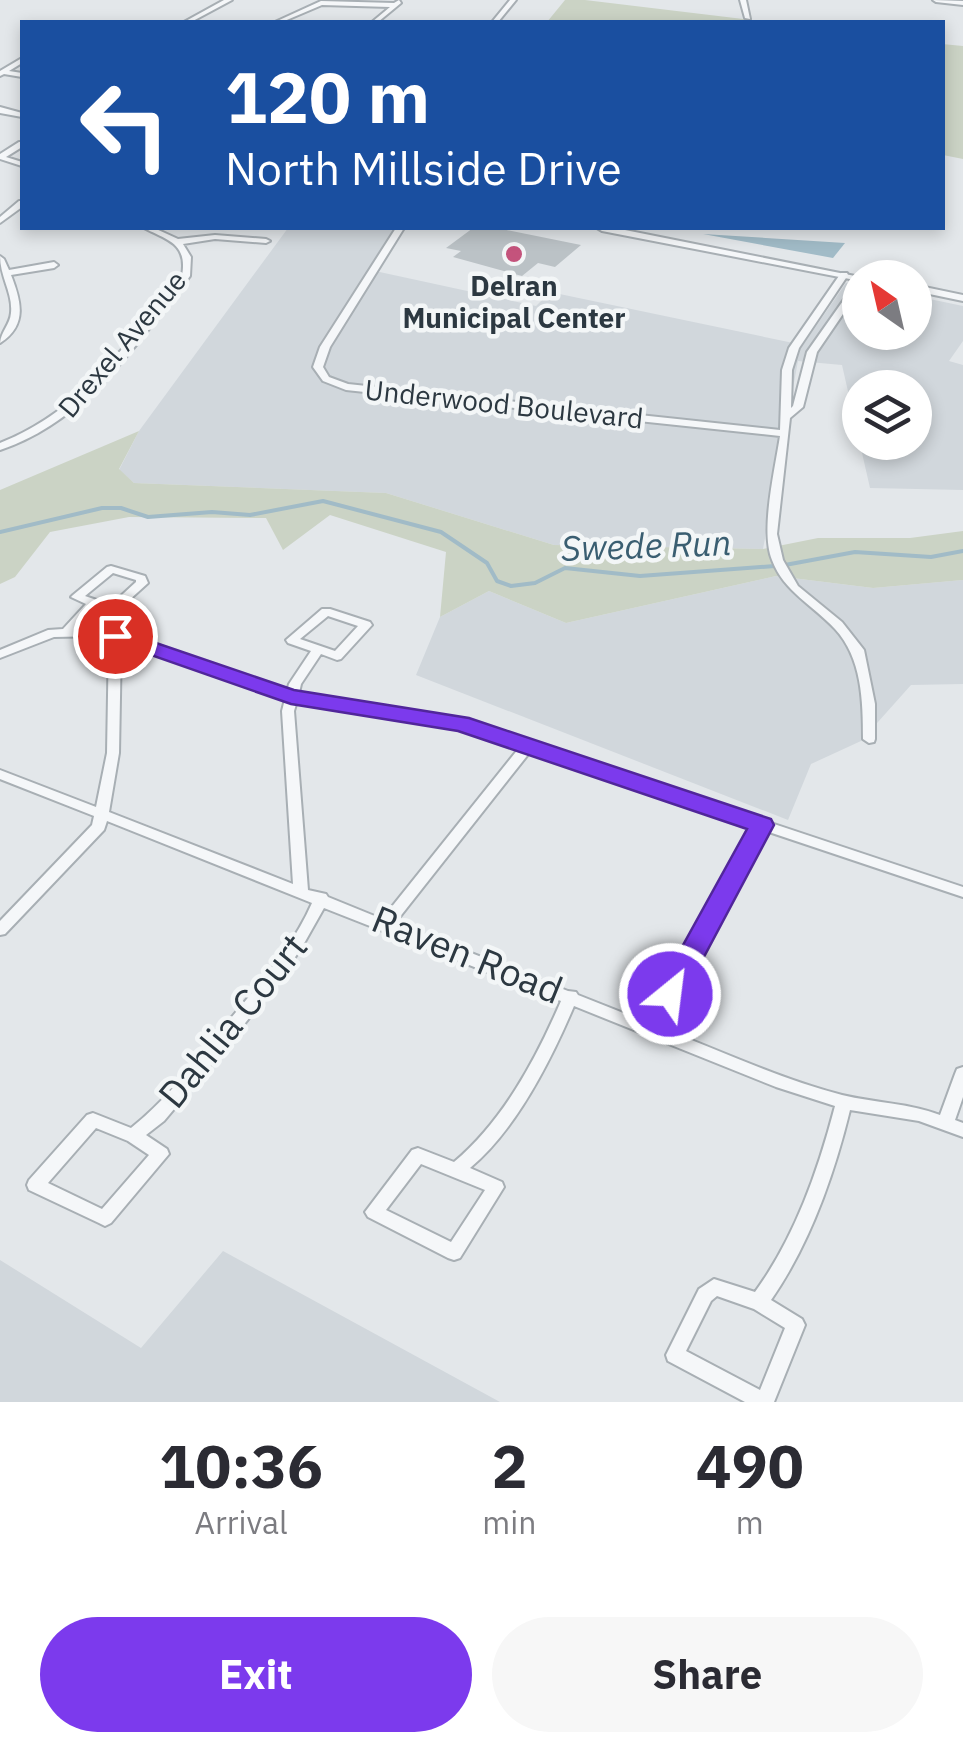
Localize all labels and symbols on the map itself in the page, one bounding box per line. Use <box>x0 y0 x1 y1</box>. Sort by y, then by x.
marker: Delran Municipal Center <box>503 243 525 265</box>
north arrow <box>842 260 932 350</box>
street label: Drexel Avenue <box>49 262 194 425</box>
place label: Delran Municipal Center <box>402 267 626 336</box>
street label: Underwood Boulevard <box>363 370 645 437</box>
water label: Swede Run <box>560 519 732 571</box>
pin <box>73 594 158 679</box>
street label: Raven Road <box>365 893 570 1014</box>
street label: Dahlia Court <box>147 923 317 1117</box>
position arrow <box>618 942 722 1046</box>

